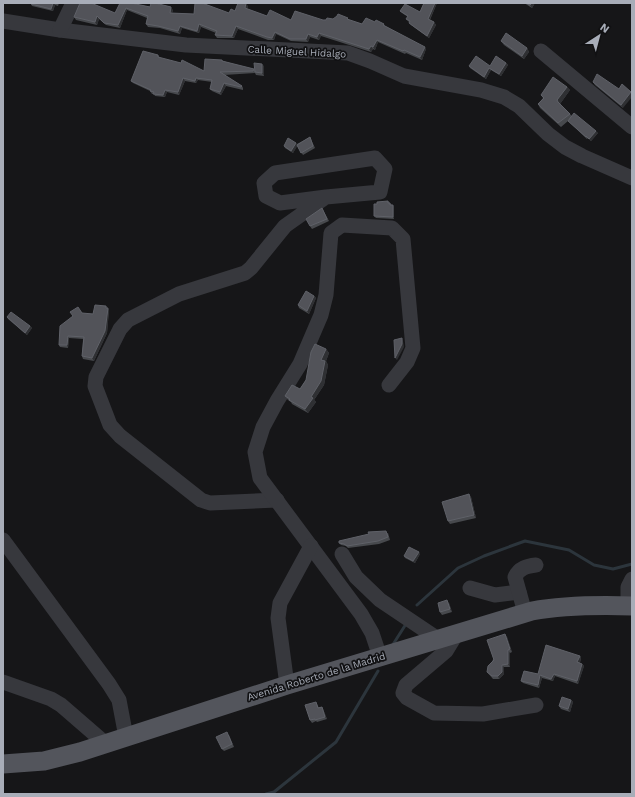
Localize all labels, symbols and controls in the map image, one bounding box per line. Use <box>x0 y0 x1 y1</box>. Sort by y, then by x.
north arrow <box>579 16 619 56</box>
text: N <box>597 21 612 36</box>
street label: Calle Miguel Hidalgo <box>247 43 347 60</box>
street label: Avenida Roberto de la Madrid <box>246 650 387 703</box>

